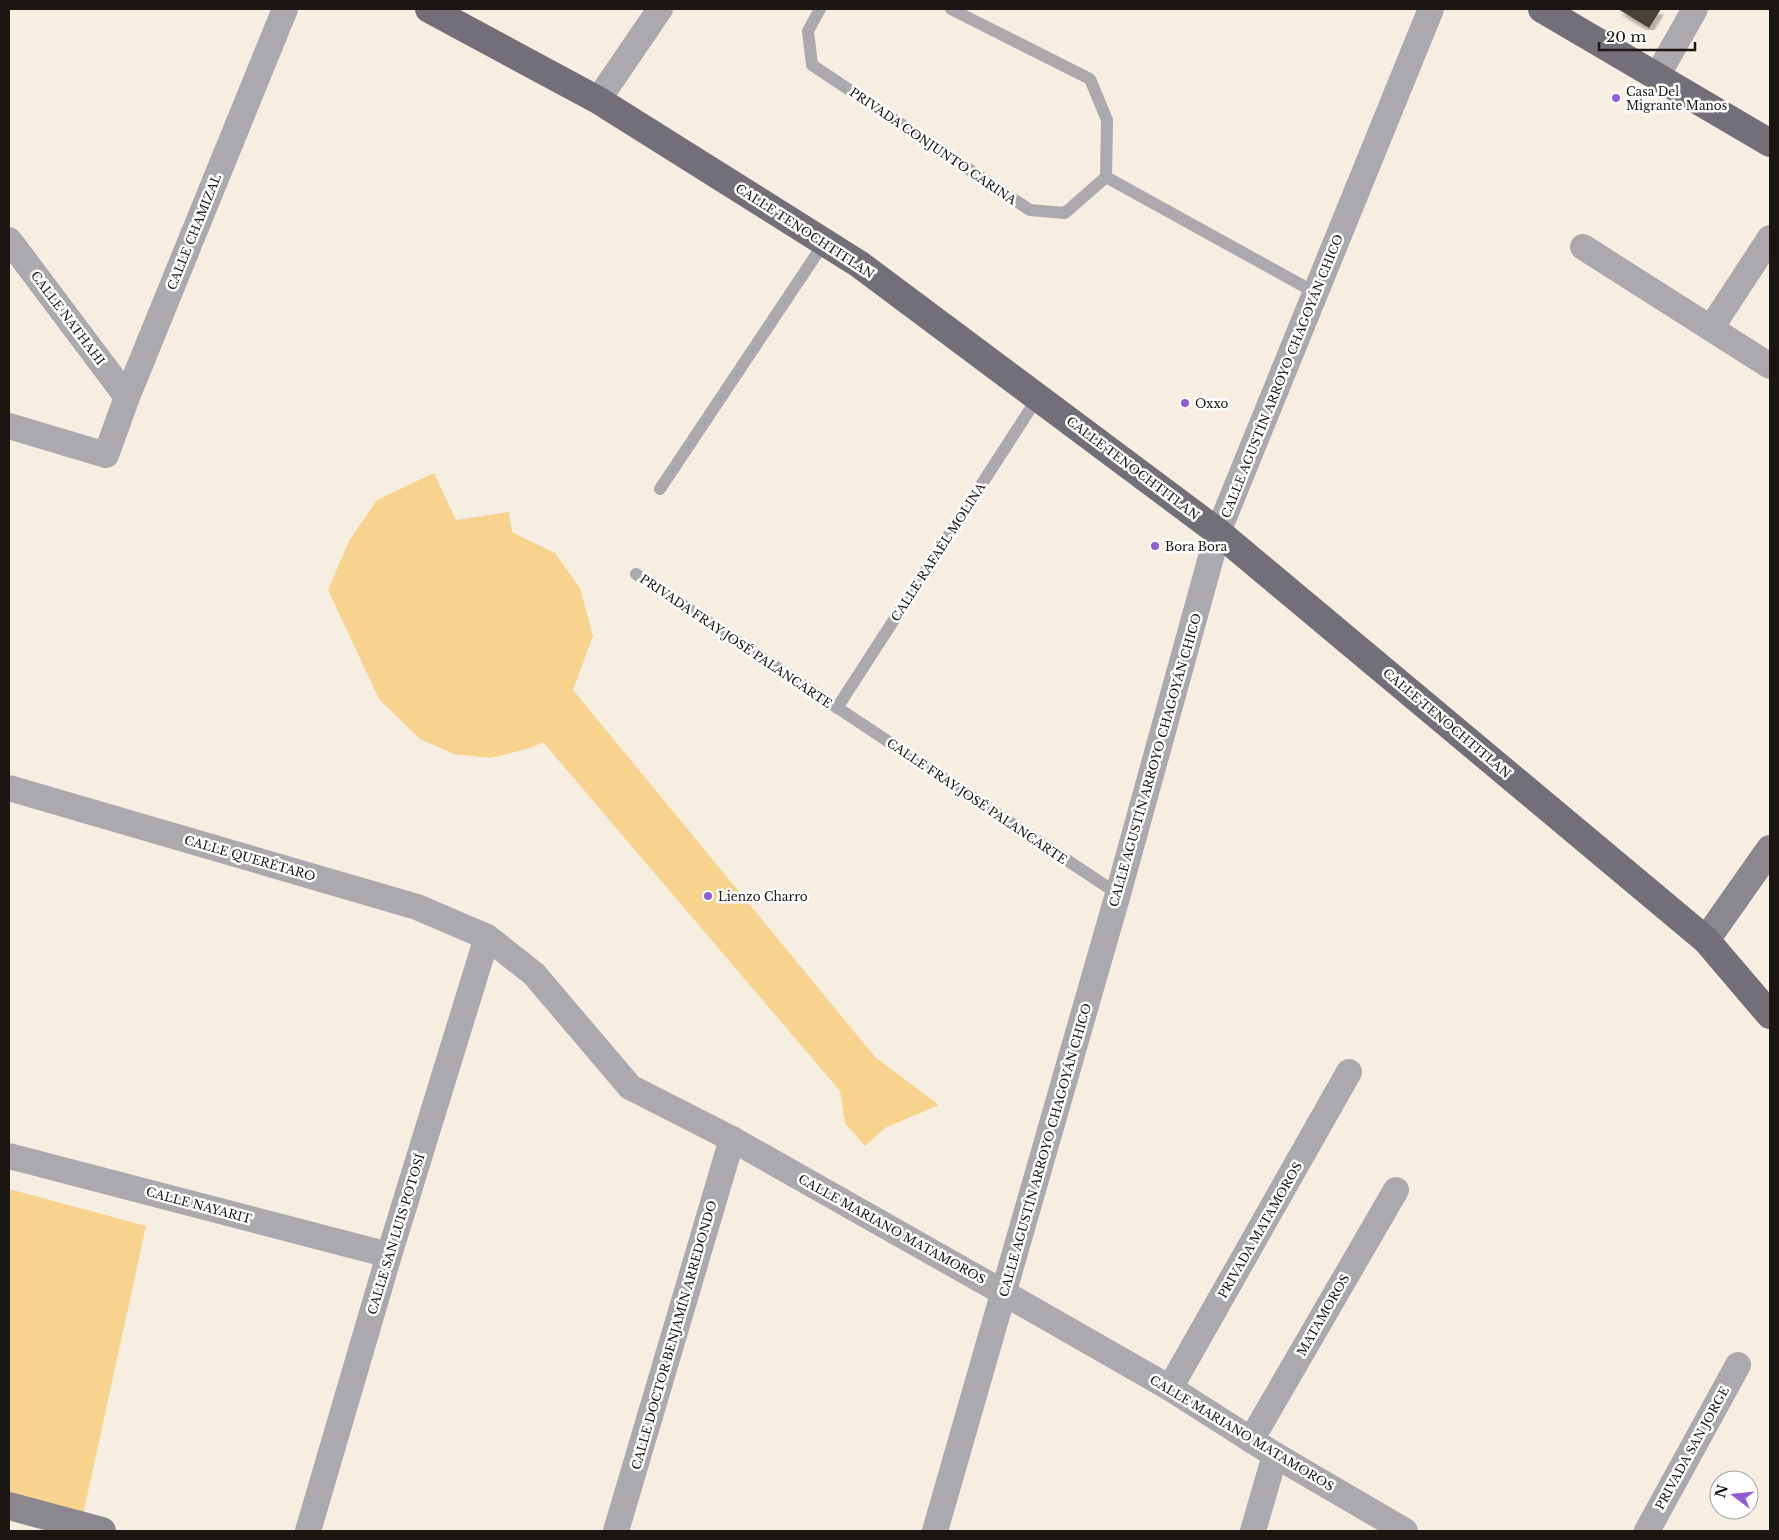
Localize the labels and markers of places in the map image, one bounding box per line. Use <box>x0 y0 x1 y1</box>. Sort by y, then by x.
place label: Casa Del Migrante Manos <box>1626 84 1727 113</box>
marker: Casa Del Migrante Manos <box>1610 92 1622 104</box>
place label: Oxxo <box>1195 396 1228 411</box>
marker: Oxxo <box>1179 397 1191 409</box>
place label: Bora Bora <box>1165 539 1228 554</box>
marker: Bora Bora <box>1149 540 1161 552</box>
place label: Lienzo Charro <box>718 889 808 904</box>
marker: Lienzo Charro <box>702 890 714 902</box>

